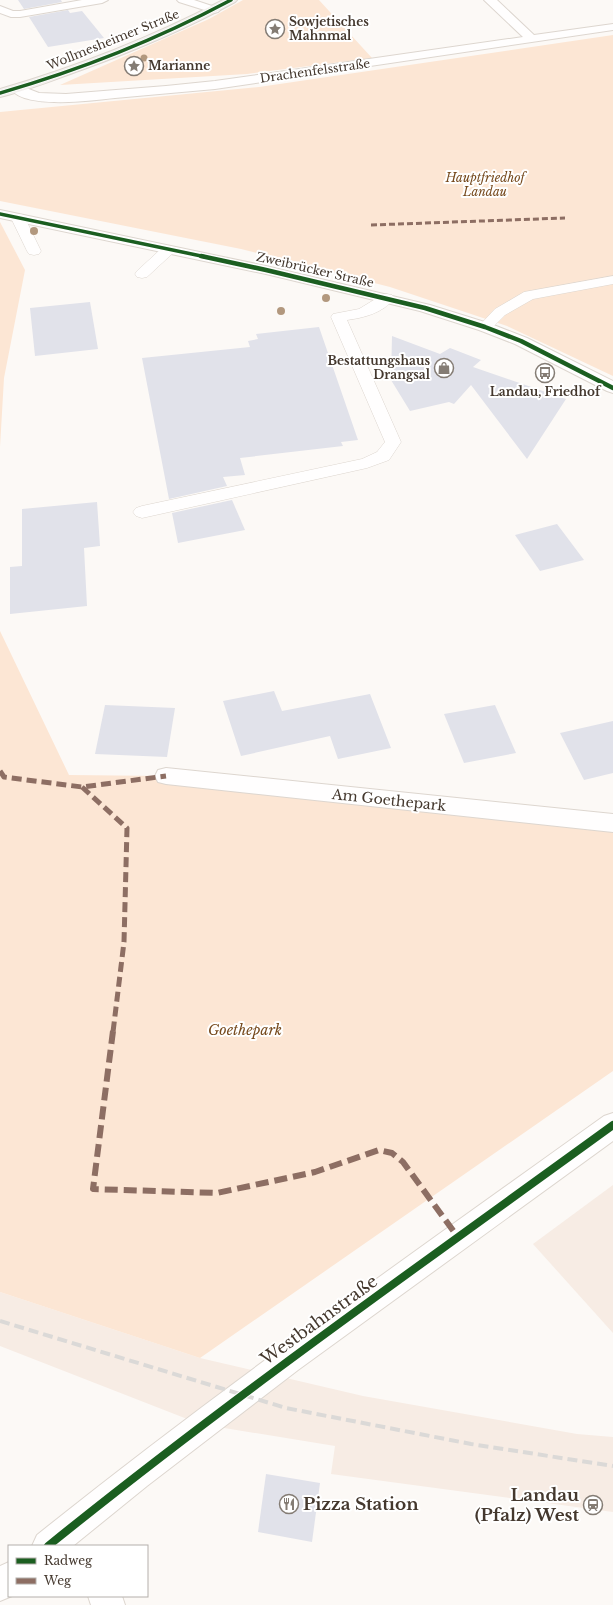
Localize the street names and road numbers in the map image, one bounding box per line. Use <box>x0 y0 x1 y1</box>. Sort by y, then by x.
street label: Wollmesheimer Straße <box>43 6 181 73</box>
street label: Drachenfelsstraße <box>259 55 371 86</box>
street label: Zweibrücker Straße <box>255 249 375 290</box>
street label: Am Goethepark <box>330 785 447 815</box>
street label: Westbahnstraße <box>256 1271 382 1370</box>

